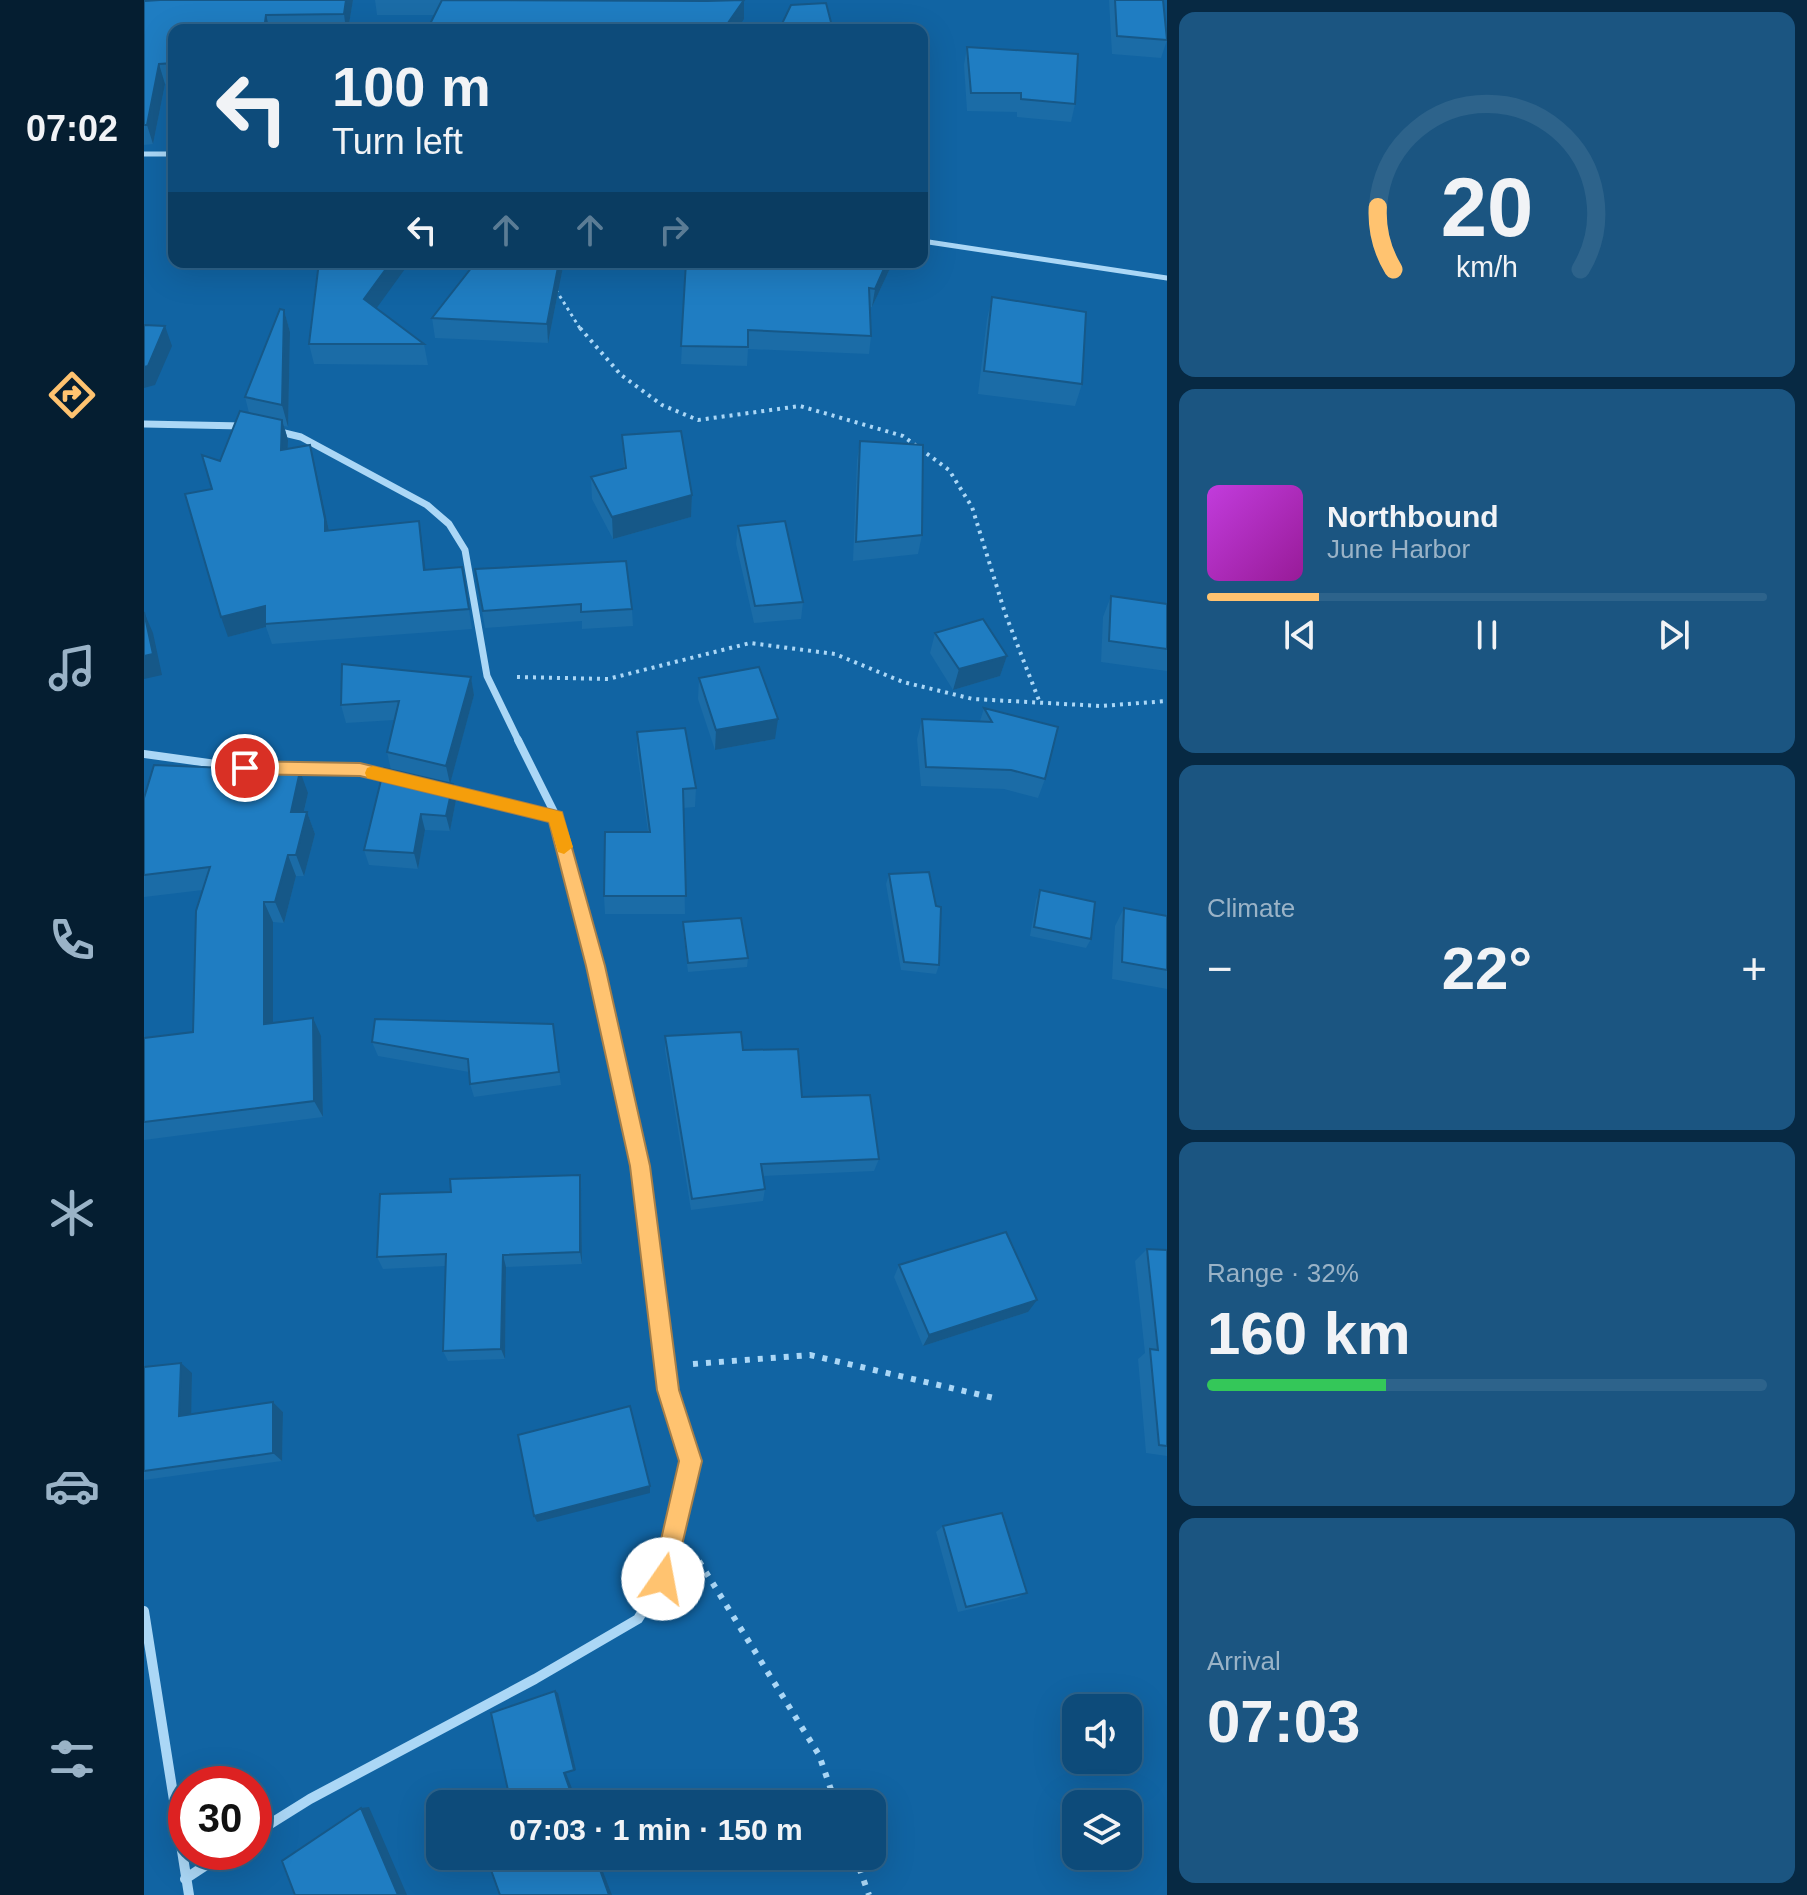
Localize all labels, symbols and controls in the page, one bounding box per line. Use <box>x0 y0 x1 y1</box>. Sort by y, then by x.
text: 100 m <box>332 55 491 118</box>
icon: left <box>200 56 304 160</box>
text: 07:02 <box>26 108 118 149</box>
text: Turn left <box>332 121 463 162</box>
text: 20 <box>1441 161 1533 254</box>
icon: left <box>400 208 444 252</box>
icon: ahead <box>484 208 528 252</box>
icon: ahead <box>568 208 612 252</box>
icon: right <box>652 208 696 252</box>
text: km/h <box>1456 251 1518 283</box>
icon: directions <box>44 367 100 423</box>
text: Northbound <box>1327 500 1499 533</box>
text: June Harbor <box>1327 534 1470 564</box>
icon: previous <box>1278 613 1322 657</box>
icon: pause <box>1465 613 1509 657</box>
icon: next <box>1652 613 1696 657</box>
icon: music <box>44 640 100 696</box>
pin <box>211 734 279 802</box>
icon: arrive <box>223 746 267 790</box>
text: Climate <box>1207 893 1295 923</box>
icon: phone <box>44 912 100 968</box>
text: 22° <box>1442 935 1532 1002</box>
text: − <box>1207 944 1233 993</box>
text: + <box>1741 944 1767 993</box>
icon: climate <box>44 1185 100 1241</box>
text: Range · 32% <box>1207 1258 1359 1288</box>
text: 160 km <box>1207 1300 1411 1367</box>
icon: car <box>44 1458 100 1514</box>
position arrow <box>621 1537 705 1621</box>
text: Arrival <box>1207 1646 1281 1676</box>
text: 07:03 <box>1207 1688 1360 1755</box>
map controls <box>1062 1694 1142 1870</box>
button: sound <box>1062 1694 1142 1774</box>
icon: filters <box>44 1731 100 1787</box>
speed limit sign: 30 <box>168 1766 272 1870</box>
button: layers <box>1062 1790 1142 1870</box>
text: 07:03 · 1 min · 150 m <box>509 1813 803 1846</box>

